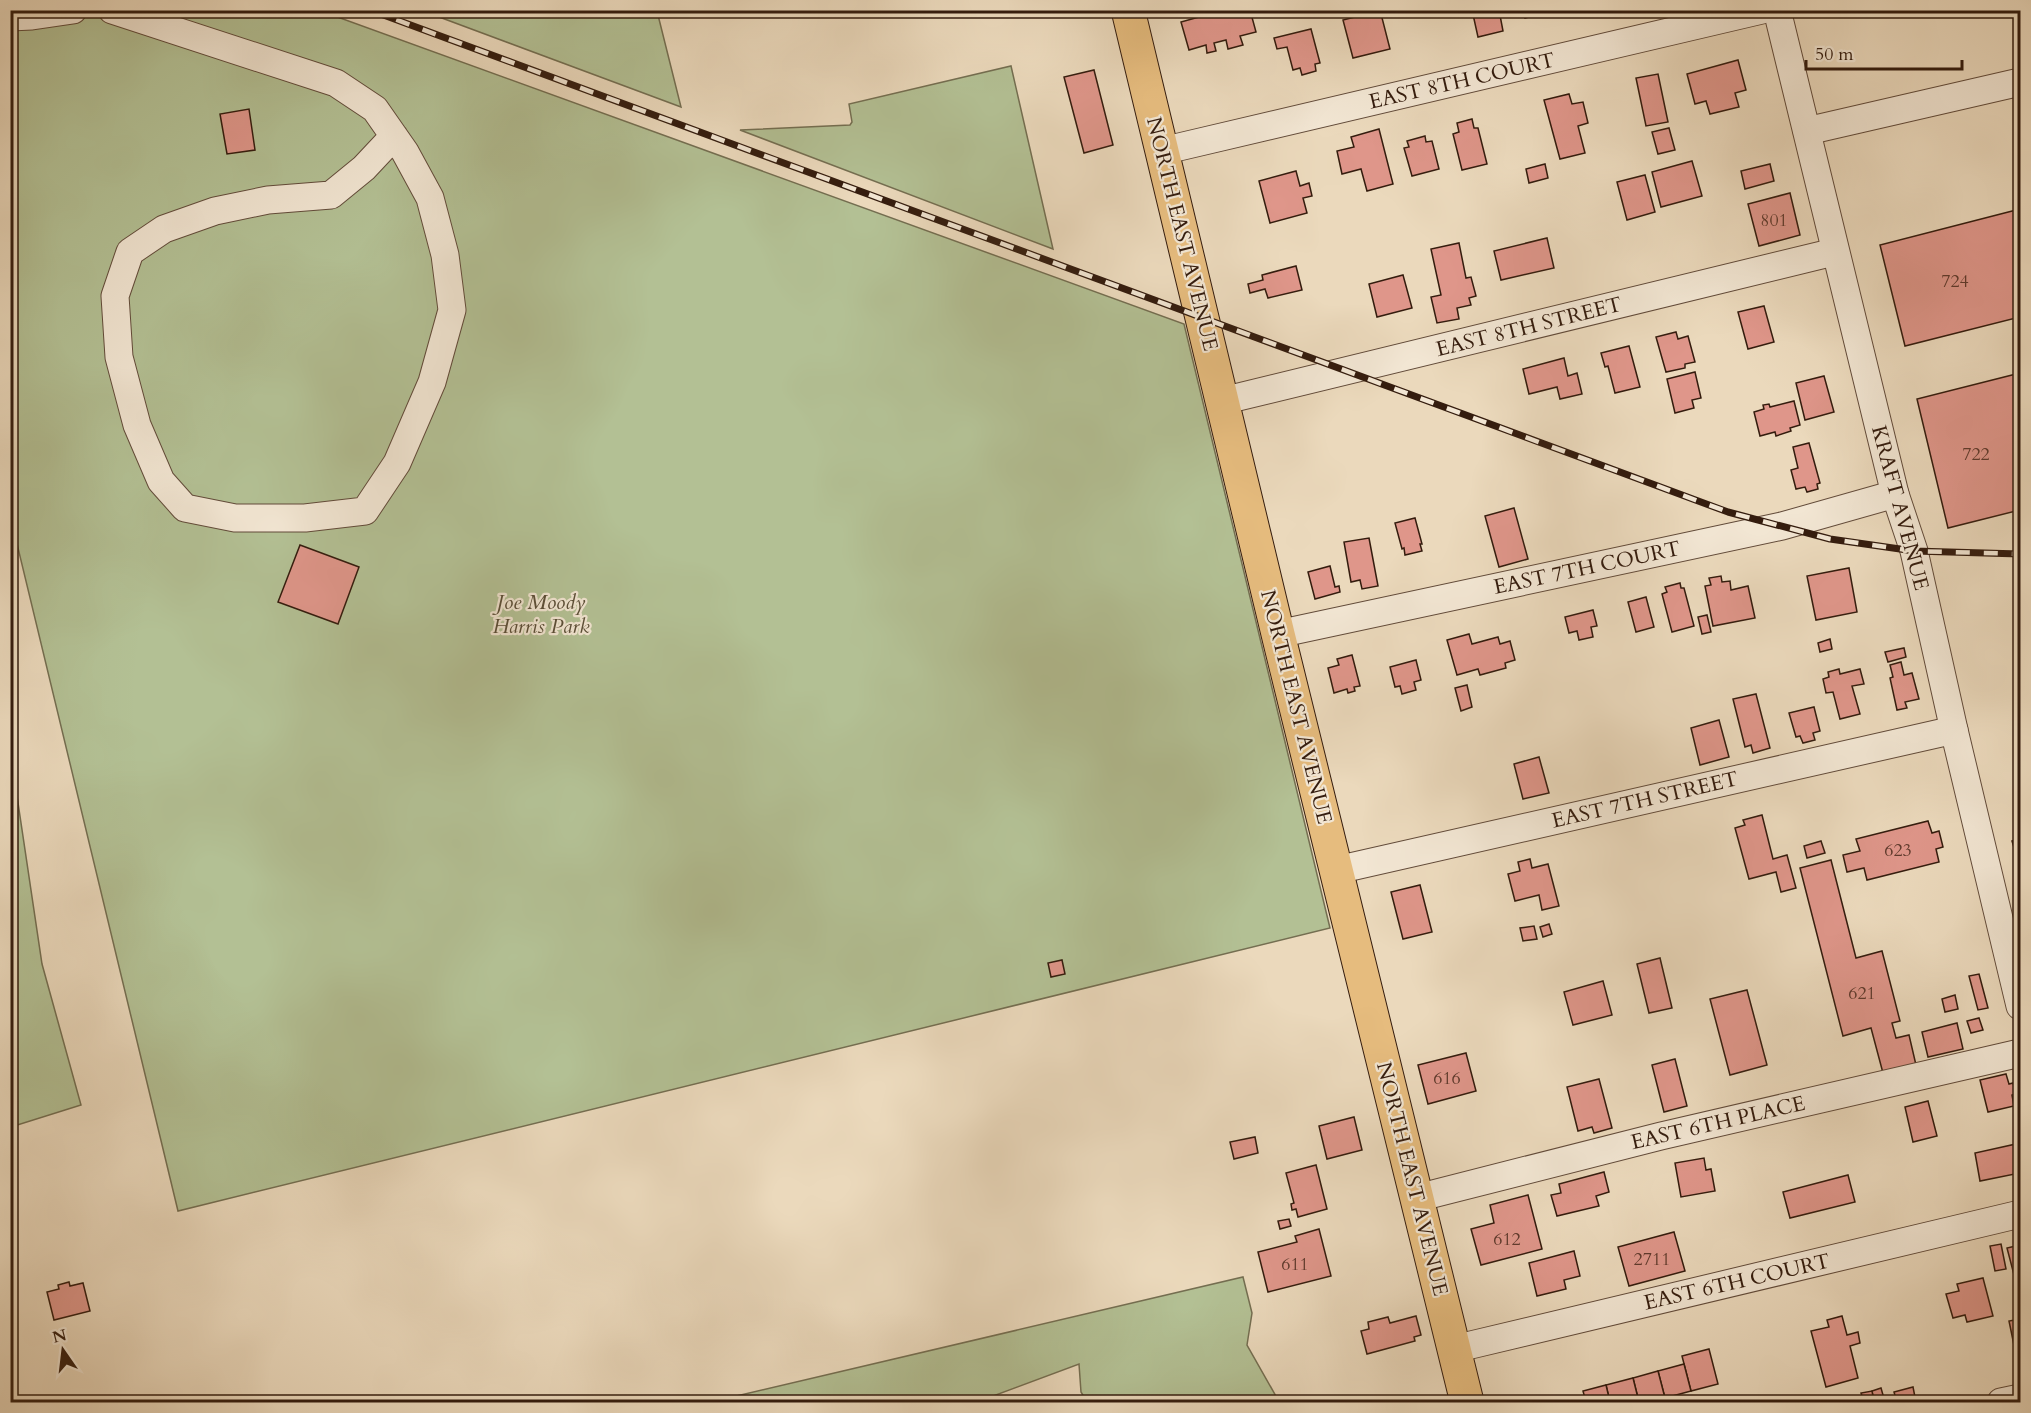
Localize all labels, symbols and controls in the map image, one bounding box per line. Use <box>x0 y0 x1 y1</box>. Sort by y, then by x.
scale bar <box>1806 33 1962 71</box>
text: 50 m <box>1815 42 1854 67</box>
street label: EAST 8TH COURT <box>1366 45 1558 117</box>
street label: NORTH EAST AVENUE <box>1139 114 1225 354</box>
house number: 801 <box>1760 208 1788 233</box>
house number: 724 <box>1941 269 1969 294</box>
street label: EAST 8TH STREET <box>1433 290 1625 364</box>
street label: KRAFT AVENUE <box>1864 422 1936 594</box>
house number: 722 <box>1962 442 1990 467</box>
street label: EAST 7TH COURT <box>1491 534 1683 602</box>
street label: NORTH EAST AVENUE <box>1253 587 1339 827</box>
park label: Joe Moody Harris Park <box>491 588 590 641</box>
street label: EAST 7TH STREET <box>1549 764 1741 836</box>
house number: 623 <box>1884 838 1912 863</box>
house number: 621 <box>1848 981 1876 1006</box>
street label: NORTH EAST AVENUE <box>1369 1059 1455 1299</box>
house number: 616 <box>1433 1066 1461 1091</box>
street label: EAST 6TH PLACE <box>1628 1089 1808 1157</box>
house number: 612 <box>1493 1227 1521 1252</box>
street label: EAST 6TH COURT <box>1641 1246 1833 1318</box>
house number: 2711 <box>1634 1247 1670 1272</box>
house number: 611 <box>1281 1252 1309 1277</box>
north arrow <box>33 1320 93 1380</box>
text: N <box>50 1324 69 1349</box>

